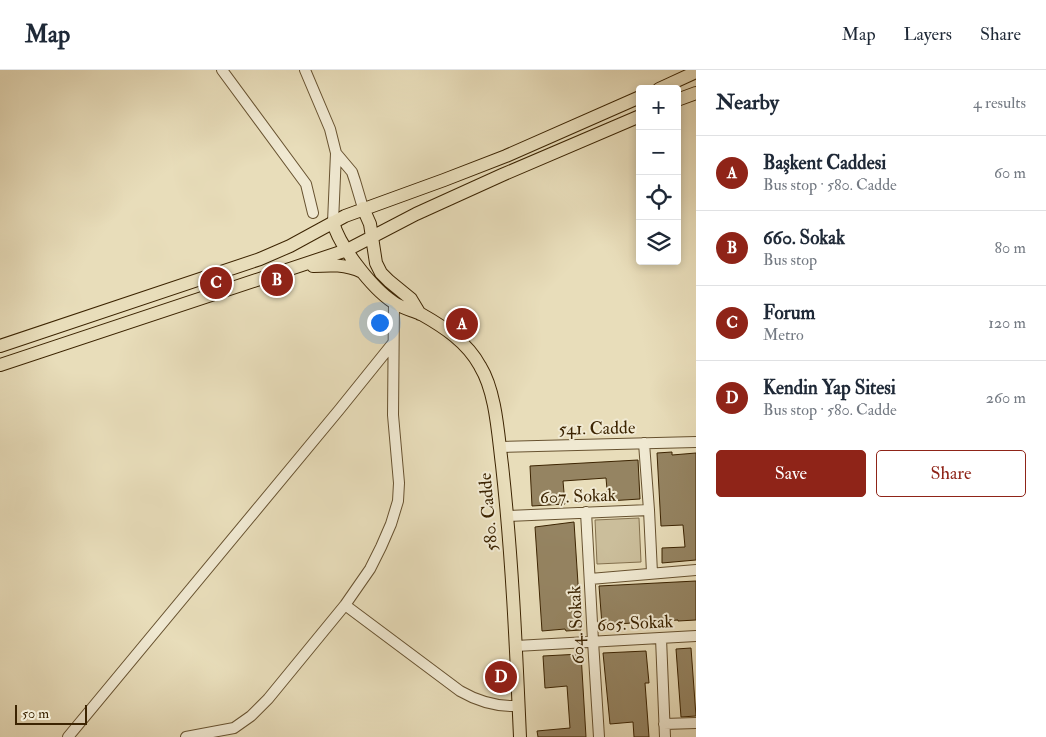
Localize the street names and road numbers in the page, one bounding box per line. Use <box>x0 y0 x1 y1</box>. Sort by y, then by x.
street label: 541. Cadde <box>559 416 636 441</box>
street label: 580. Cadde <box>474 471 503 552</box>
street label: 607. Sokak <box>539 484 617 509</box>
street label: 604. Sokak <box>563 585 590 665</box>
street label: 605. Sokak <box>596 610 674 637</box>

